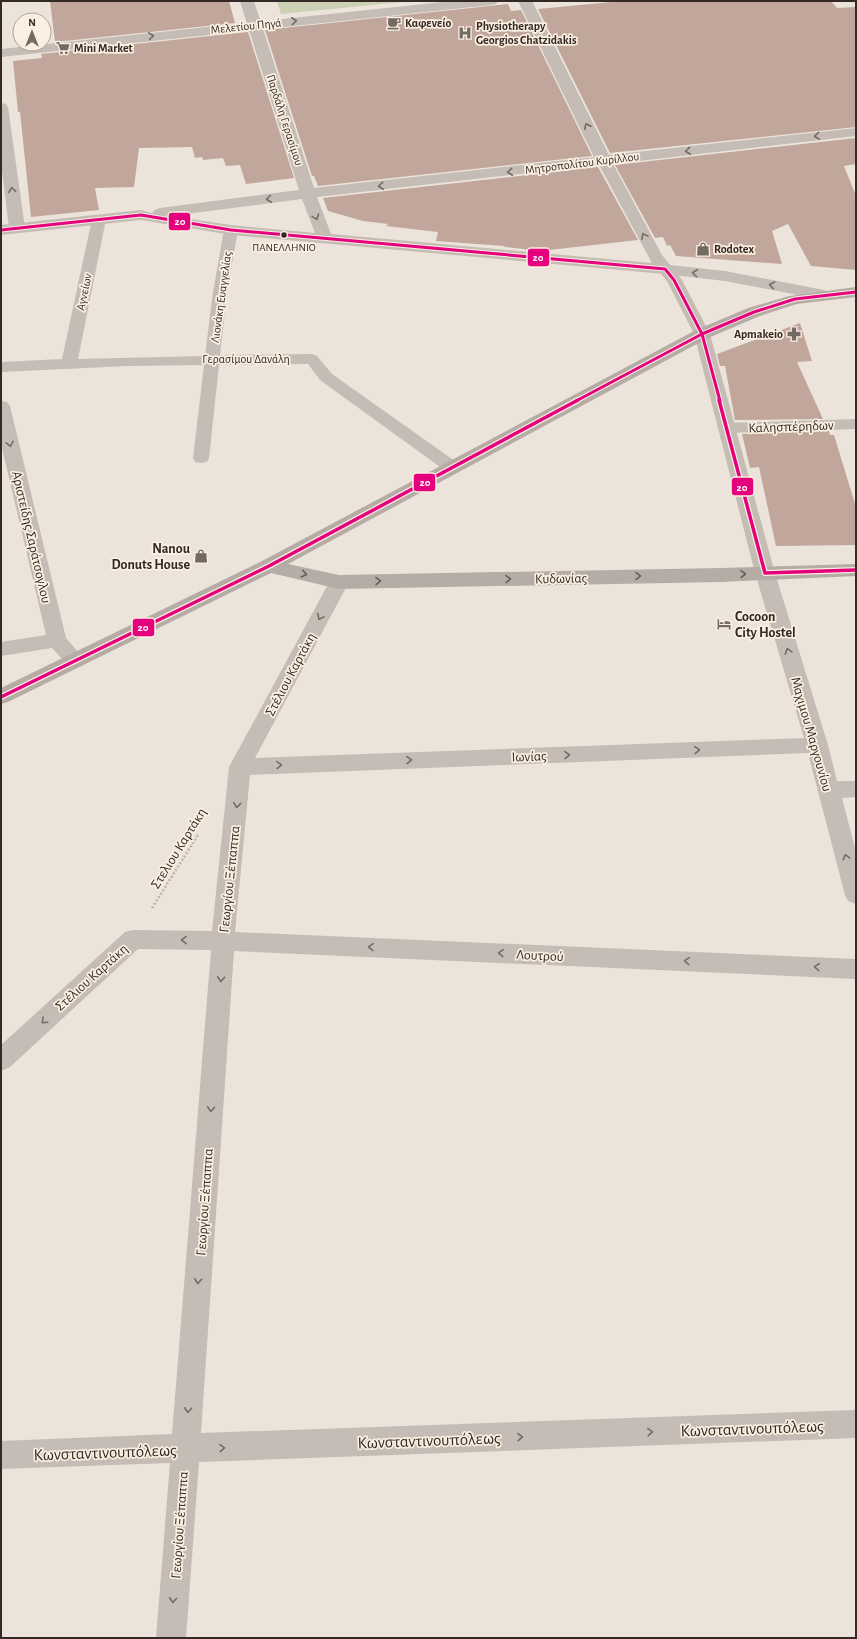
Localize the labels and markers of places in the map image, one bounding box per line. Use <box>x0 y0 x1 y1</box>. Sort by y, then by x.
cafe icon: Καφενείο <box>386 15 402 31</box>
place label: Καφενείο <box>405 17 451 29</box>
place label: Physiotherapy Georgios Chatzidakis <box>476 20 577 46</box>
hospital icon: Physiotherapy Georgios Chatzidakis <box>457 25 473 41</box>
supermarket icon: Mini Market <box>55 40 71 56</box>
place label: Mini Market <box>74 42 133 54</box>
marker: ΠΑΝΕΛΛΗΝΙΟ <box>279 230 289 240</box>
shop icon: Rodotex <box>695 241 711 257</box>
place label: ΠΑΝΕΛΛΗΝΙΟ <box>252 242 316 253</box>
place label: Rodotex <box>714 243 754 255</box>
pharmacy icon: Apmakeio <box>786 326 802 342</box>
place label: Apmakeio <box>734 328 783 340</box>
place label: Nanou Donuts House <box>111 542 191 572</box>
shop icon: Nanou Donuts House <box>193 548 209 564</box>
place label: Cocoon City Hostel <box>735 610 796 640</box>
hotel icon: Cocoon City Hostel <box>716 616 732 632</box>

